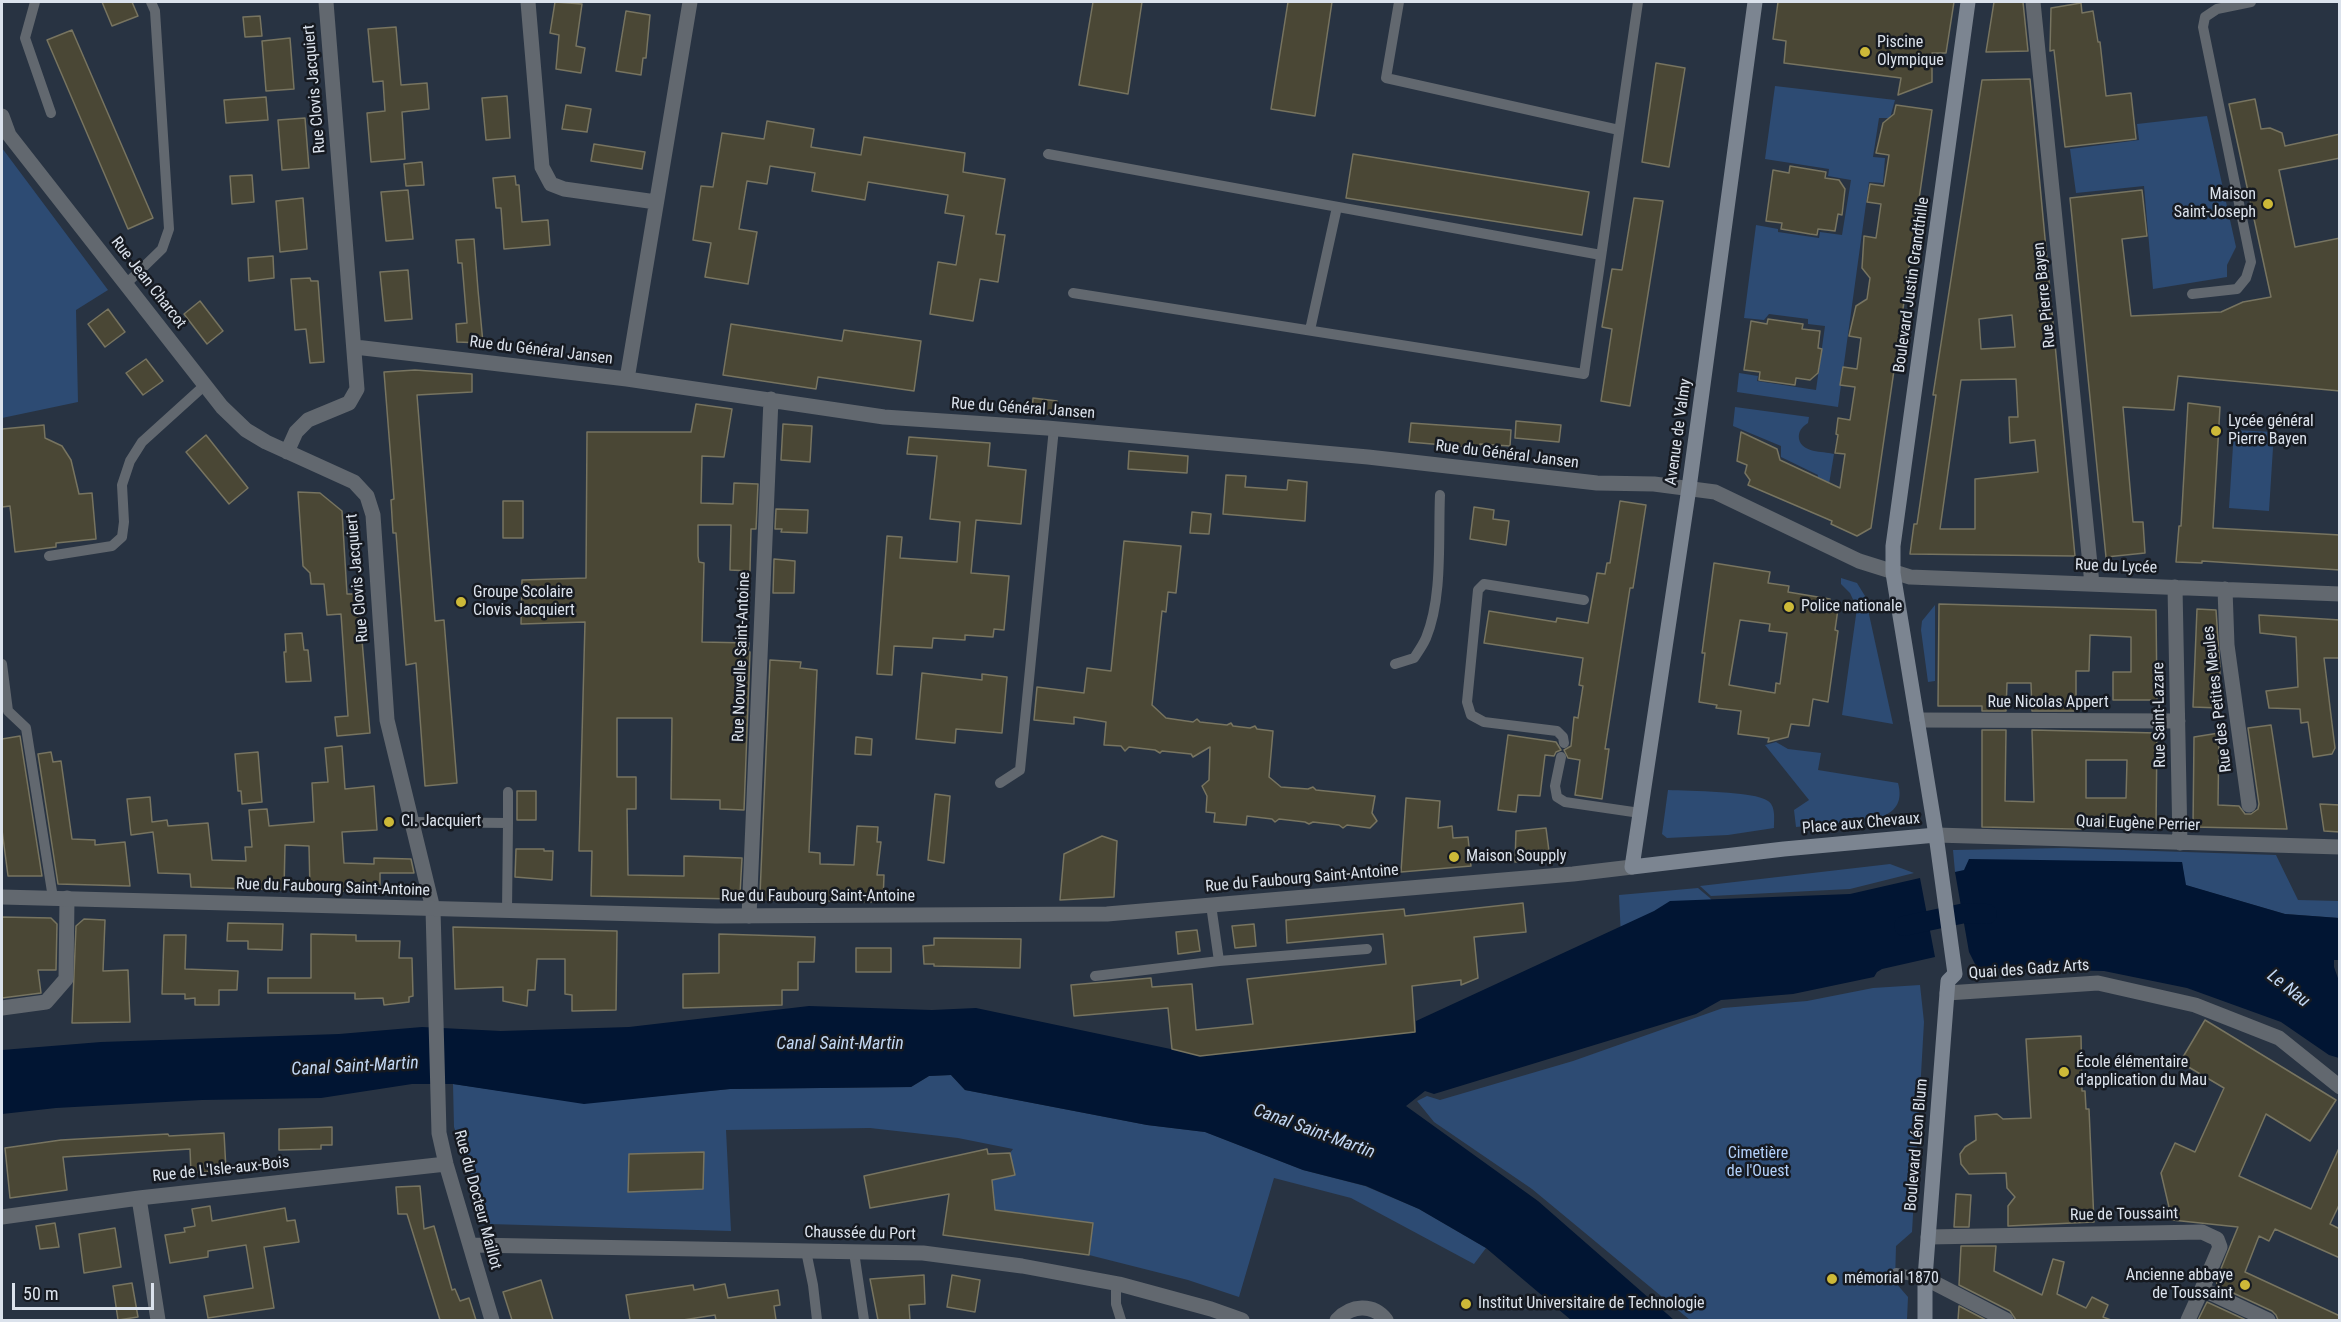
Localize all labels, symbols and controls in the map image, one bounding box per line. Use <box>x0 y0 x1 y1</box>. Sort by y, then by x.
street label: Rue Clovis Jacquiert <box>300 24 330 154</box>
place label: Piscine Olympique <box>1877 33 1944 71</box>
marker: Piscine Olympique <box>1858 45 1872 59</box>
place label: Maison Saint-Joseph <box>2174 185 2256 223</box>
street label: Boulevard Justin Grandthille <box>1890 196 1934 374</box>
marker: Maison Saint-Joseph <box>2261 197 2275 211</box>
street label: Rue Jean Charcot <box>106 233 190 333</box>
street label: Rue Pierre Bayen <box>2030 241 2060 349</box>
street label: Rue du Général Jansen <box>468 333 614 369</box>
street label: Avenue de Valmy <box>1662 377 1696 487</box>
street label: Rue du Général Jansen <box>950 394 1096 424</box>
place label: Lycée général Pierre Bayen <box>2228 412 2314 450</box>
marker: Lycée général Pierre Bayen <box>2209 424 2223 438</box>
street label: Rue du Général Jansen <box>1434 437 1580 473</box>
street label: Rue Clovis Jacquiert <box>343 513 373 643</box>
street label: Rue du Lycée <box>2075 556 2157 578</box>
street label: Rue Nouvelle Saint-Antoine <box>729 572 755 742</box>
place label: Groupe Scolaire Clovis Jacquiert <box>473 583 575 621</box>
marker: Groupe Scolaire Clovis Jacquiert <box>454 595 468 609</box>
place label: Police nationale <box>1801 597 1902 617</box>
marker: Police nationale <box>1782 600 1796 614</box>
street label: Rue des Petites Meules <box>2199 625 2237 773</box>
street label: Rue Saint-Lazare <box>2149 662 2171 768</box>
street label: Rue Nicolas Appert <box>1987 693 2109 713</box>
street label: Place aux Chevaux <box>1801 809 1921 839</box>
place label: Cl. Jacquiert <box>401 812 481 832</box>
street label: Quai Eugène Perrier <box>2076 812 2200 836</box>
marker: Cl. Jacquiert <box>382 815 396 829</box>
place label: Maison Soupply <box>1466 847 1566 867</box>
marker: Maison Soupply <box>1447 850 1461 864</box>
street label: Rue du Faubourg Saint-Antoine <box>1204 861 1400 897</box>
street label: Rue du Faubourg Saint-Antoine <box>236 875 430 901</box>
street label: Rue du Faubourg Saint-Antoine <box>721 887 915 907</box>
street label: Quai des Gadz Arts <box>1968 956 2090 984</box>
water label: Le Nau <box>2262 966 2314 1012</box>
water label: Canal Saint-Martin <box>776 1033 904 1055</box>
water label: Canal Saint-Martin <box>291 1053 419 1081</box>
place label: École élémentaire d'application du Mau <box>2076 1053 2207 1091</box>
marker: École élémentaire d'application du Mau <box>2057 1065 2071 1079</box>
street label: Boulevard Léon Blum <box>1902 1078 1932 1212</box>
water label: Canal Saint-Martin <box>1250 1100 1378 1164</box>
street label: Rue du Docteur Maillot <box>449 1128 505 1272</box>
park label: Cimetière de l'Ouest <box>1727 1144 1789 1182</box>
street label: Rue de L'Isle-aux-Bois <box>152 1153 290 1187</box>
street label: Rue de Toussaint <box>2070 1204 2178 1226</box>
street label: Chaussée du Port <box>804 1223 916 1245</box>
place label: Ancienne abbaye de Toussaint <box>2126 1266 2233 1304</box>
place label: mémorial 1870 <box>1844 1269 1939 1289</box>
scale bar <box>15 1271 158 1309</box>
marker: mémorial 1870 <box>1825 1272 1839 1286</box>
marker: Ancienne abbaye de Toussaint <box>2238 1278 2252 1292</box>
text: 50 m <box>23 1283 58 1304</box>
place label: Institut Universitaire de Technologie <box>1478 1294 1705 1314</box>
marker: Institut Universitaire de Technologie <box>1459 1297 1473 1311</box>

